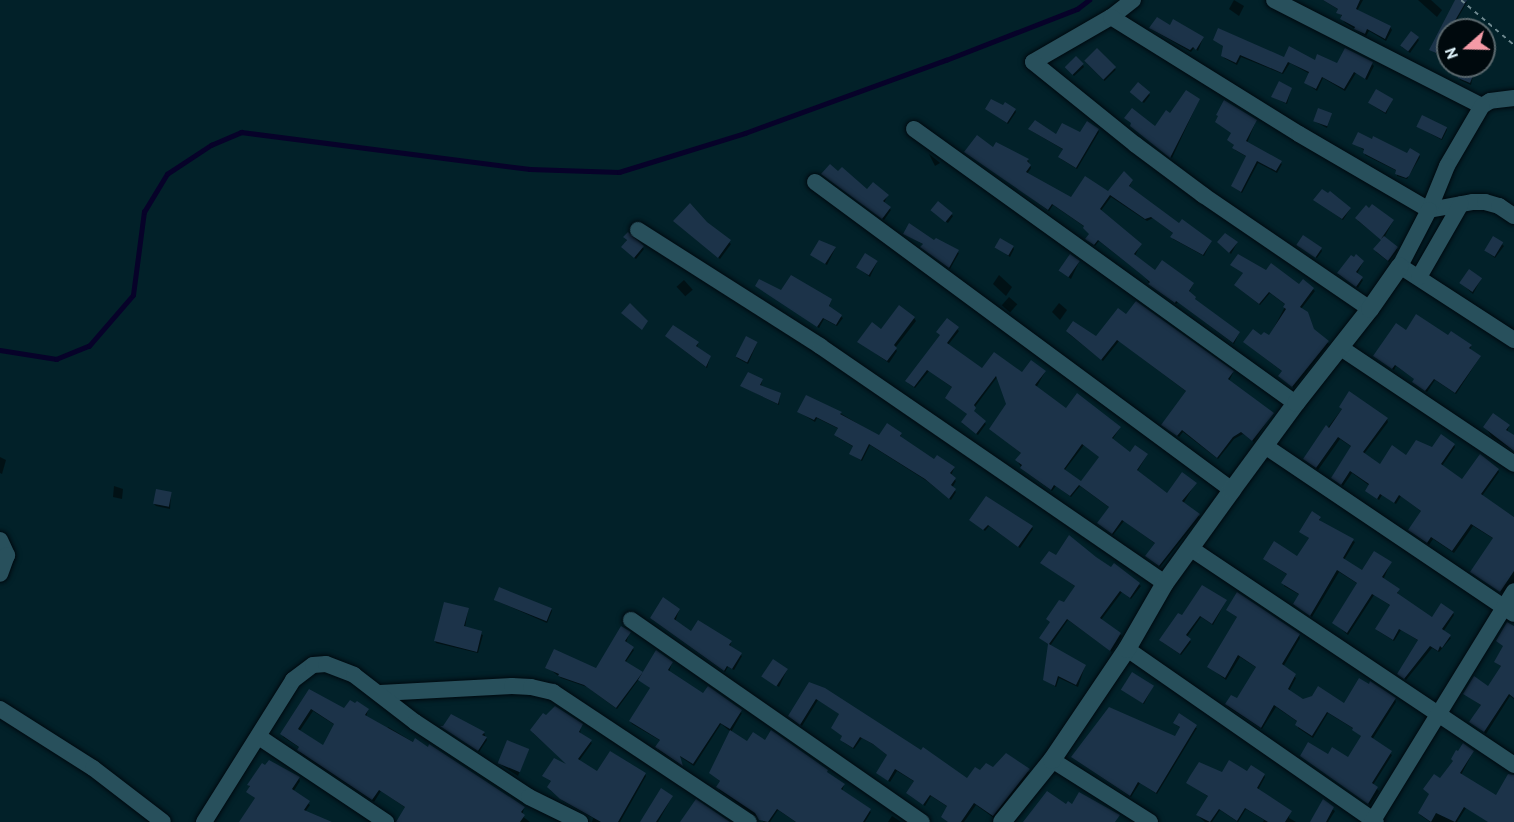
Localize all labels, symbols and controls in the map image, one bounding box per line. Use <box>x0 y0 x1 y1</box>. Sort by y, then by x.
north arrow <box>1436 18 1496 78</box>
text: N <box>1440 45 1462 62</box>

